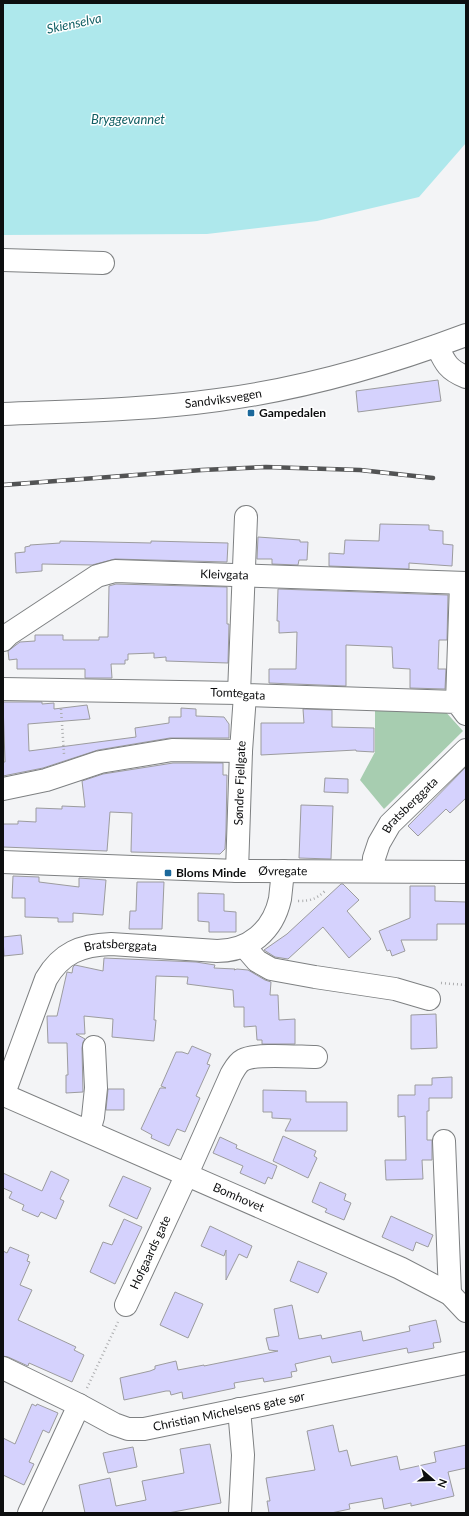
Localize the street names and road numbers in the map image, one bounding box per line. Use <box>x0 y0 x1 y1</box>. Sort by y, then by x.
street label: Sandviksvegen <box>184 385 263 411</box>
street label: Kleivgata <box>200 566 249 583</box>
street label: Tomtegata <box>210 685 266 703</box>
street label: Søndre Fjellgate <box>231 740 249 826</box>
street label: Bratsberggata <box>378 774 441 836</box>
street label: Øvregate <box>258 863 307 878</box>
street label: Bratsberggata <box>82 936 158 954</box>
street label: Bomhovet <box>211 1179 267 1215</box>
street label: Hofgaards gate <box>126 1213 174 1292</box>
street label: Christian Michelsens gate sør <box>152 1388 307 1434</box>

